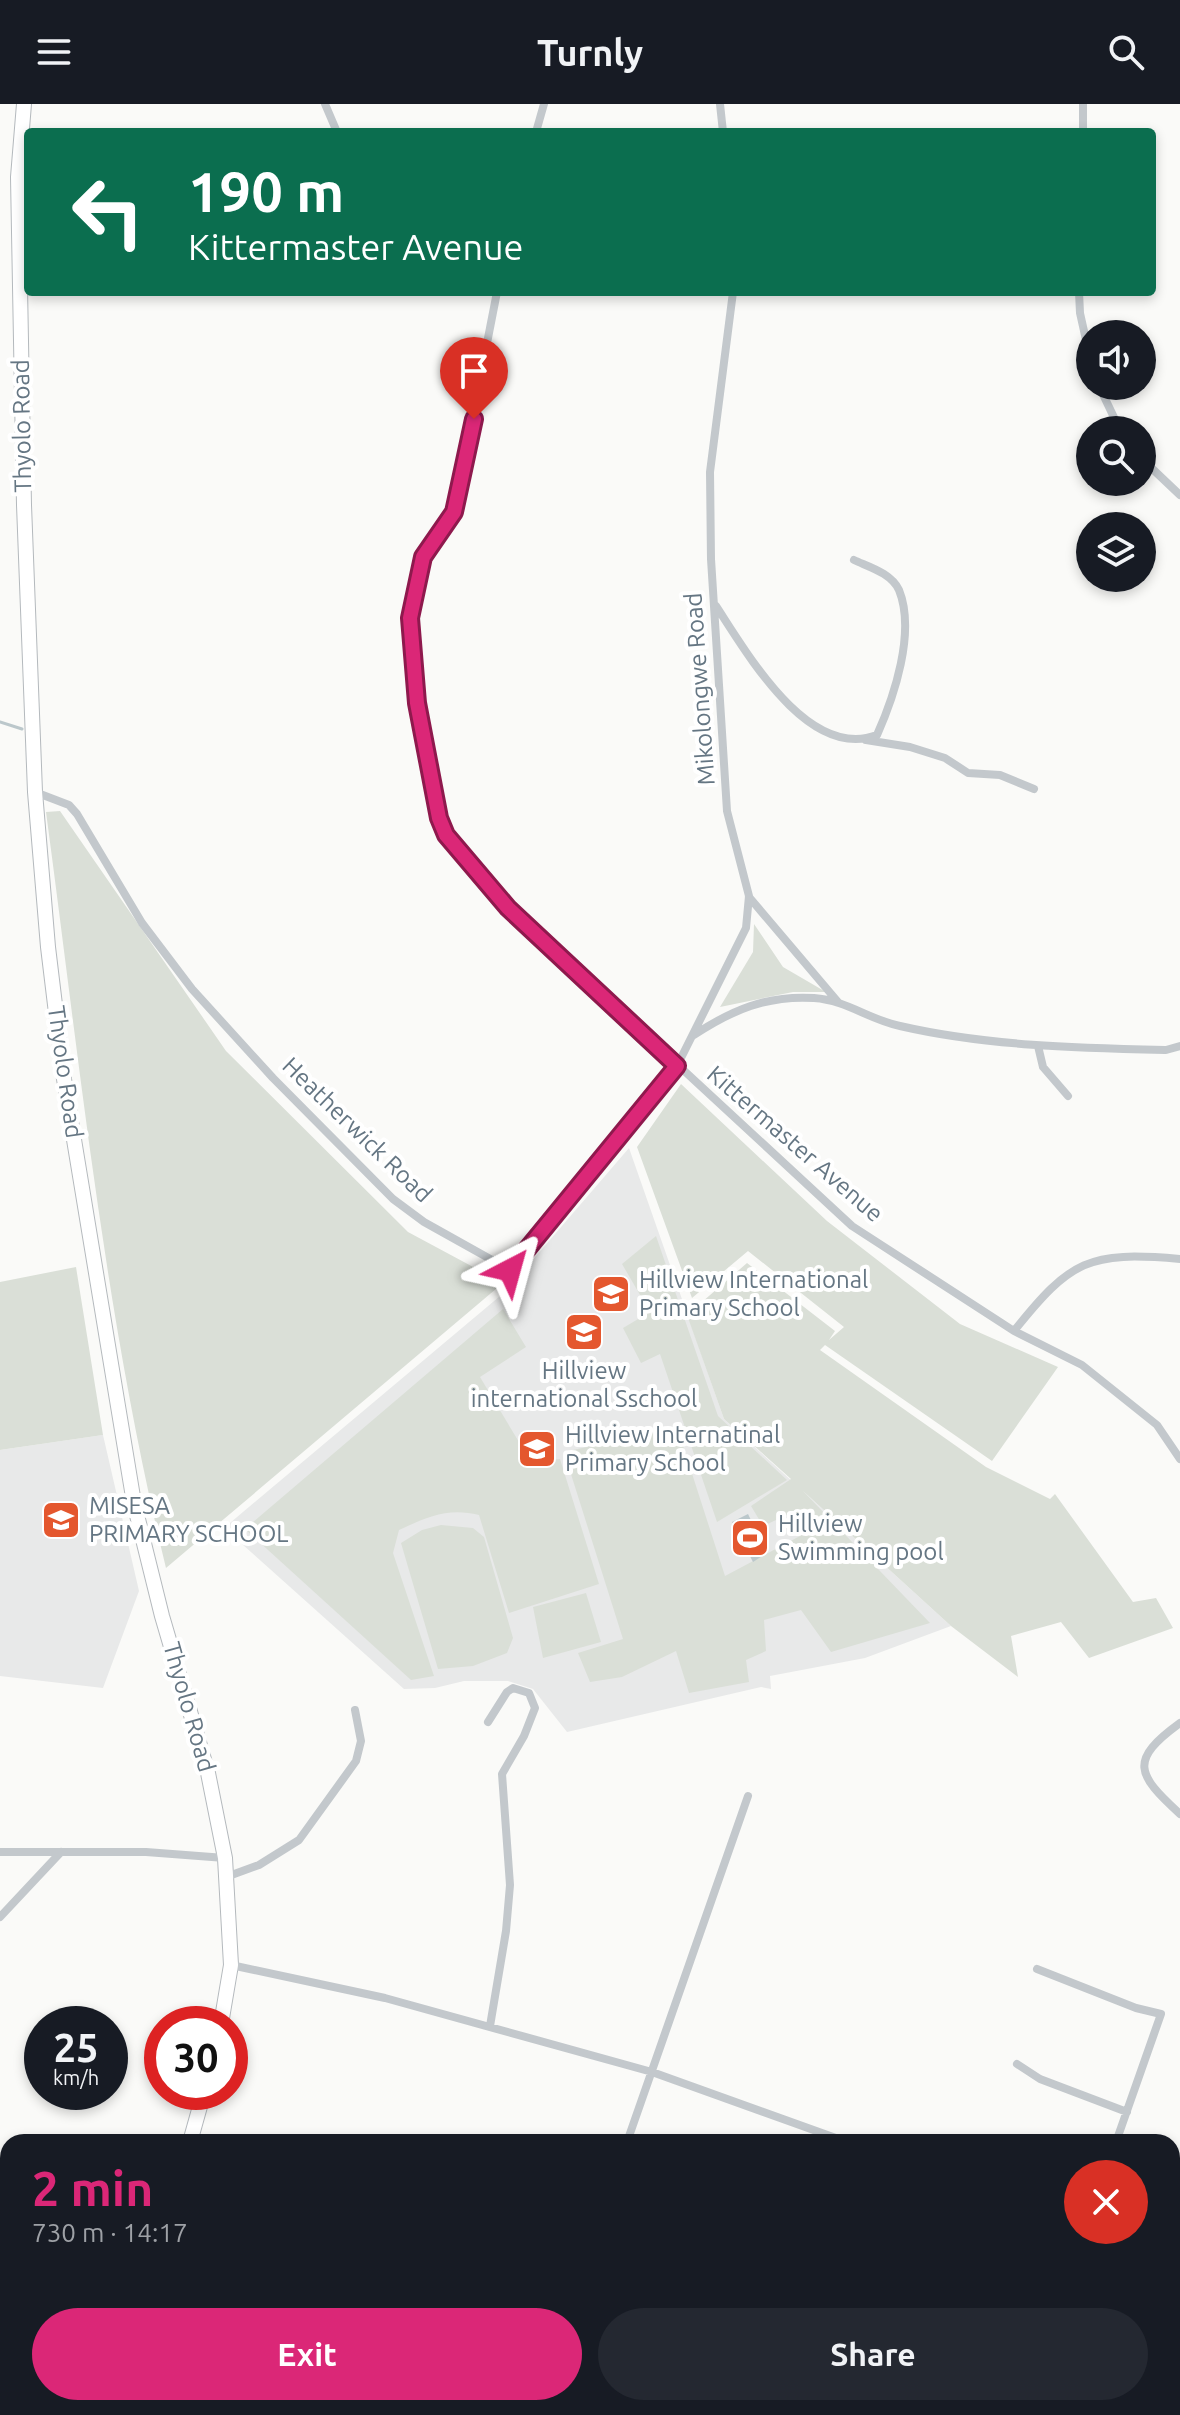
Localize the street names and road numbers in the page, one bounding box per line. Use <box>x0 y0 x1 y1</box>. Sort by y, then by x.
street label: Thyolo Road <box>7 359 36 493</box>
street label: Mikolongwe Road <box>679 592 720 786</box>
street label: Thyolo Road <box>43 1004 88 1140</box>
street label: Heatherwick Road <box>277 1052 438 1208</box>
street label: Kittermaster Avenue <box>702 1060 889 1227</box>
street label: Thyolo Road <box>158 1639 221 1775</box>

